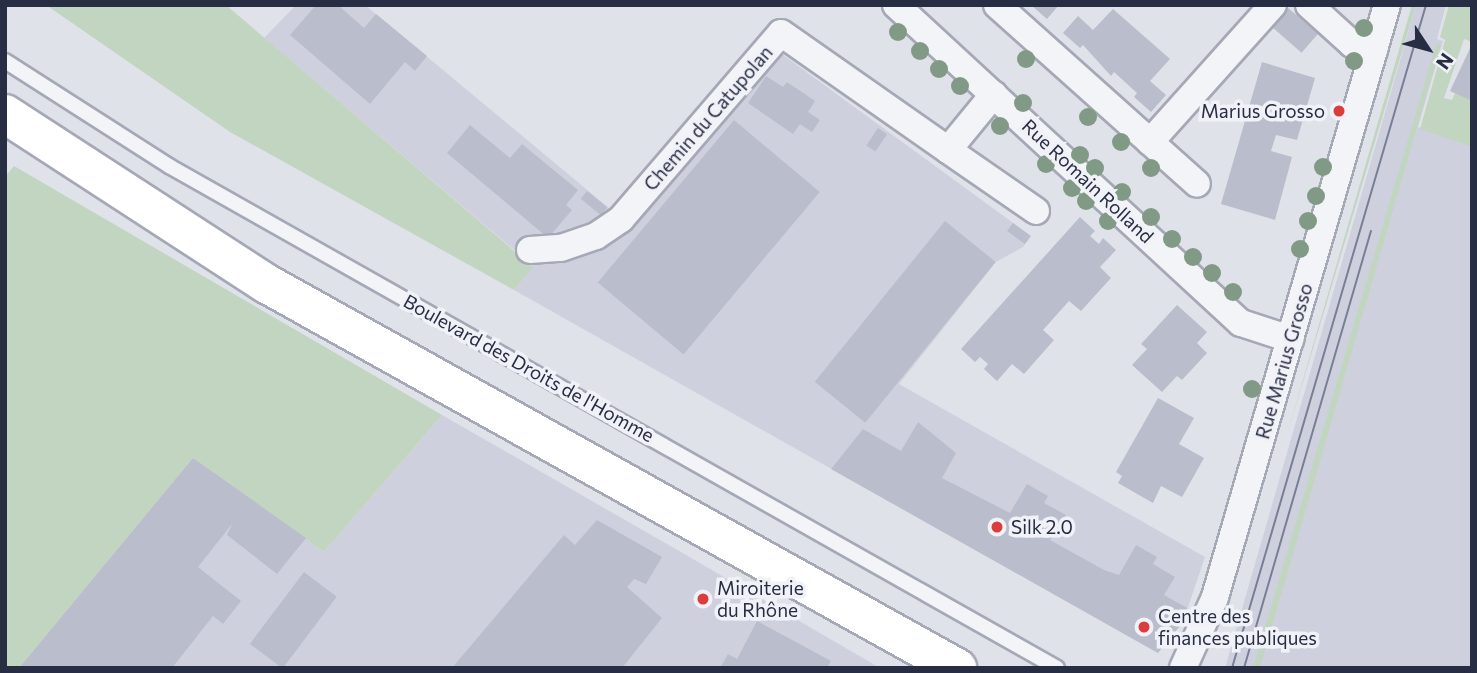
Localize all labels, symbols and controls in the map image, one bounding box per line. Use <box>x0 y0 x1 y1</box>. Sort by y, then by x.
north arrow <box>1393 14 1463 84</box>
street label: Chemin du Catupolan <box>639 41 777 195</box>
text: N <box>1432 49 1459 74</box>
place label: Marius Grosso <box>1201 100 1325 122</box>
marker: Marius Grosso <box>1331 103 1347 119</box>
street label: Rue Romain Rolland <box>1018 114 1158 248</box>
street label: Rue Marius Grosso <box>1251 280 1317 442</box>
street label: Boulevard des Droits de l'Homme <box>400 289 658 447</box>
place label: Silk 2.0 <box>1011 516 1073 538</box>
marker: Silk 2.0 <box>989 519 1005 535</box>
place label: Miroiterie du Rhône <box>717 577 804 621</box>
marker: Miroiterie du Rhône <box>695 591 711 607</box>
place label: Centre des finances publiques <box>1158 605 1317 649</box>
marker: Centre des finances publiques <box>1136 619 1152 635</box>

